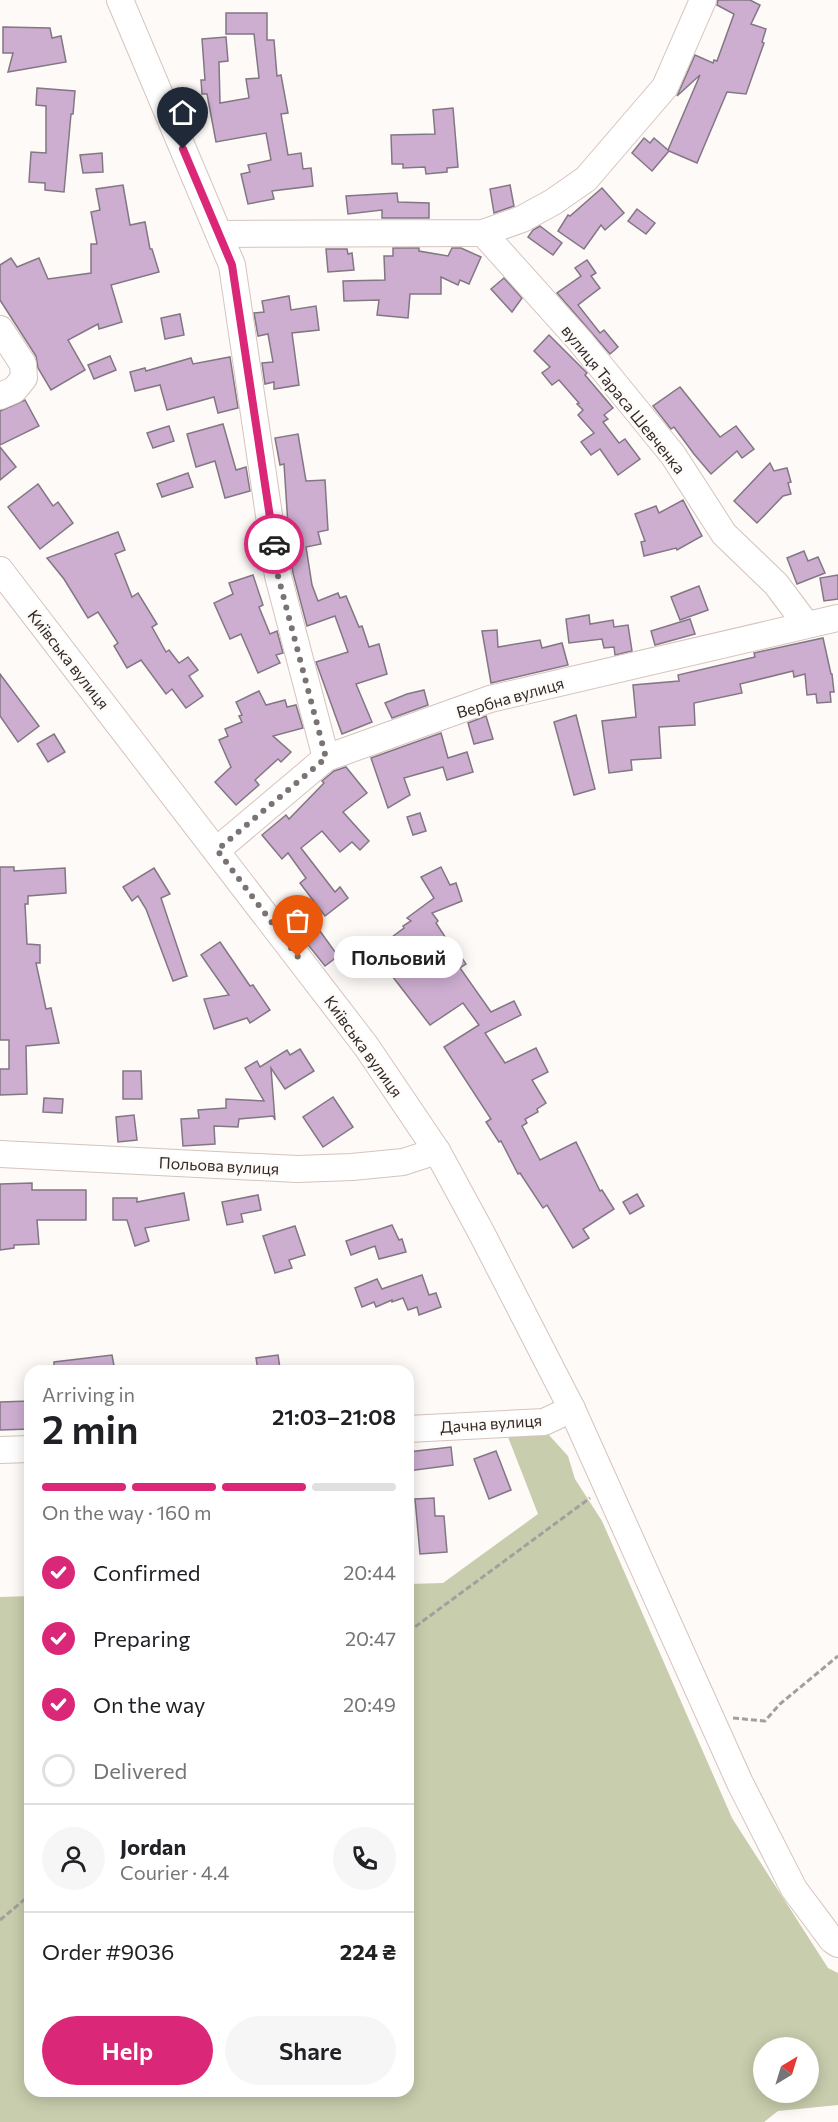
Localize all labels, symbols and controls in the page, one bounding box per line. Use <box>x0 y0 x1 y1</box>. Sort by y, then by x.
pin <box>157 87 208 149</box>
icon: home <box>166 96 199 129</box>
street label: вулиця Тараса Шевченка <box>558 321 690 477</box>
courier <box>244 514 304 574</box>
icon: car <box>258 528 291 561</box>
street label: Київська вулиця <box>24 606 114 712</box>
street label: Вербна вулиця <box>454 673 566 721</box>
pin <box>272 895 323 957</box>
icon: bag <box>281 904 314 937</box>
callout: Польовий <box>334 936 463 978</box>
text: Польовий <box>351 945 446 969</box>
street label: Київська вулиця <box>321 992 407 1100</box>
street label: Польова вулиця <box>158 1152 280 1178</box>
text: Arriving in <box>42 1382 135 1406</box>
text: 21:03–21:08 <box>272 1403 396 1430</box>
text: 2 min <box>42 1404 139 1452</box>
street label: Дачна вулиця <box>439 1410 543 1436</box>
text: On the way · 160 m <box>42 1500 211 1524</box>
icon: check <box>42 1556 75 1589</box>
text: Confirmed <box>93 1559 200 1586</box>
text: 20:44 <box>343 1560 396 1584</box>
icon: check <box>42 1622 75 1655</box>
text: Preparing <box>93 1625 190 1652</box>
text: 20:47 <box>345 1626 396 1650</box>
icon: check <box>42 1688 75 1721</box>
text: On the way <box>93 1691 205 1718</box>
text: 20:49 <box>343 1692 396 1716</box>
text: Delivered <box>93 1757 187 1784</box>
button: person <box>42 1827 105 1890</box>
button: phone <box>333 1827 396 1890</box>
text: Jordan <box>120 1833 186 1860</box>
text: Courier · 4.4 <box>120 1860 229 1884</box>
text: Order #9036 <box>42 1938 174 1965</box>
text: 224 ₴ <box>340 1938 396 1965</box>
button: Help <box>42 2016 213 2085</box>
button: Share <box>225 2016 396 2085</box>
north arrow <box>753 2037 819 2103</box>
map controls <box>753 2037 819 2103</box>

